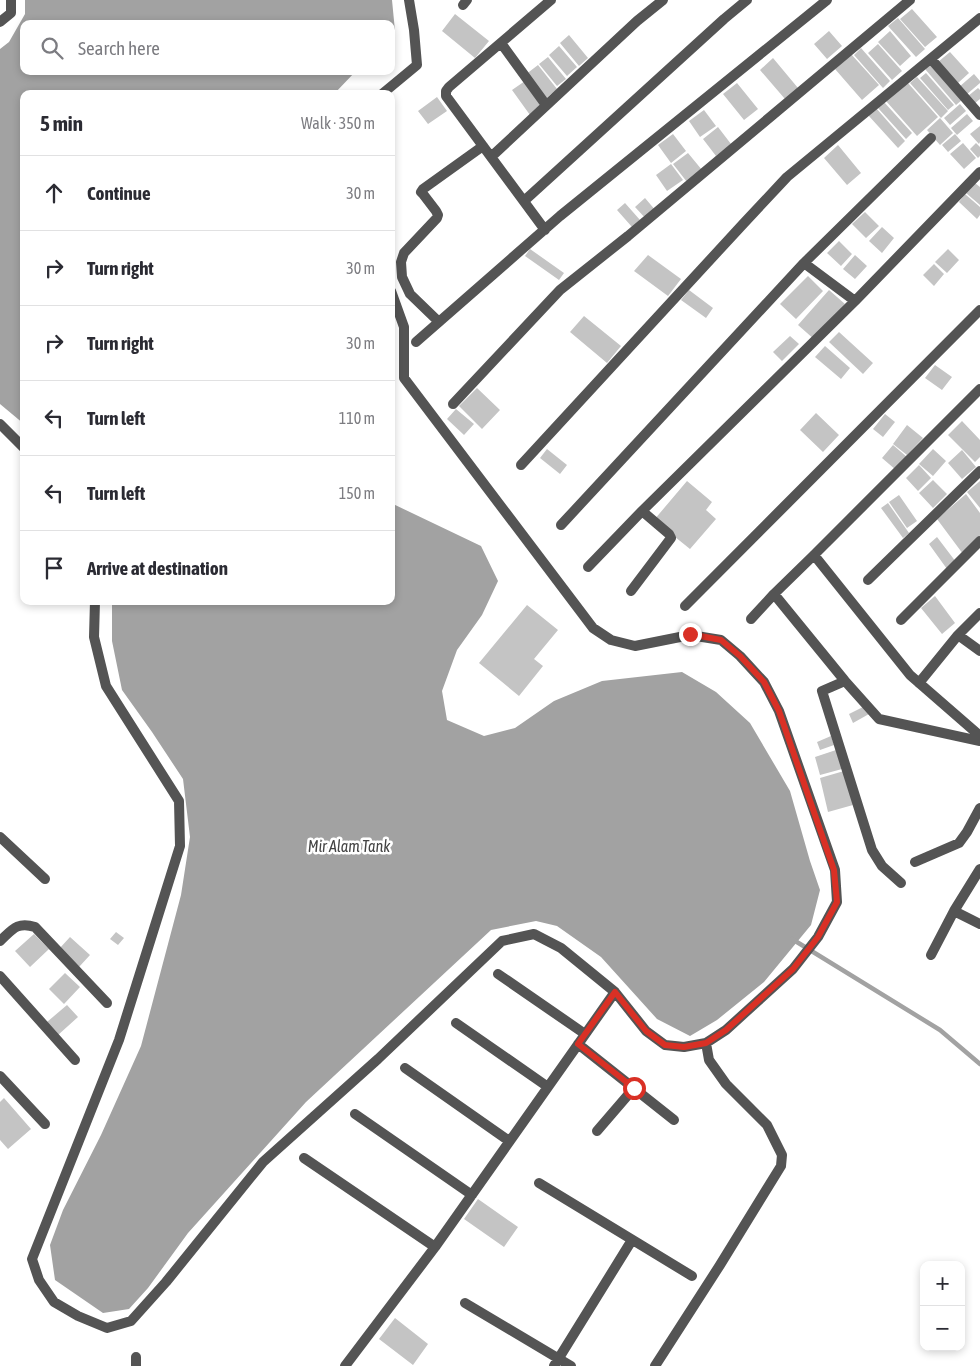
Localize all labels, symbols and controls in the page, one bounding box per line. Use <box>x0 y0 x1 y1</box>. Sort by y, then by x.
search box <box>20 20 395 75</box>
icon: search <box>38 34 66 62</box>
text: Search here <box>78 37 160 59</box>
text: 5 min <box>40 111 83 135</box>
text: Walk · 350 m <box>301 114 375 132</box>
icon: ahead <box>40 179 68 207</box>
text: Continue <box>87 182 151 204</box>
text: 30 m <box>346 184 375 202</box>
icon: right <box>40 254 68 282</box>
text: Turn right <box>87 257 154 279</box>
text: 30 m <box>346 259 375 277</box>
icon: right <box>40 329 68 357</box>
text: Turn right <box>87 332 154 354</box>
text: 30 m <box>346 334 375 352</box>
icon: left <box>40 404 68 432</box>
text: Turn left <box>87 407 145 429</box>
text: 110 m <box>339 409 375 427</box>
icon: left <box>40 479 68 507</box>
text: Turn left <box>87 482 145 504</box>
text: 150 m <box>339 484 375 502</box>
icon: arrive <box>40 554 68 582</box>
text: Arrive at destination <box>87 557 228 579</box>
route end <box>679 623 702 646</box>
water label: Mir Alam Tank <box>308 837 391 855</box>
route start <box>623 1077 646 1100</box>
map controls <box>920 1261 965 1351</box>
button: + <box>920 1261 965 1306</box>
button: − <box>920 1306 965 1351</box>

